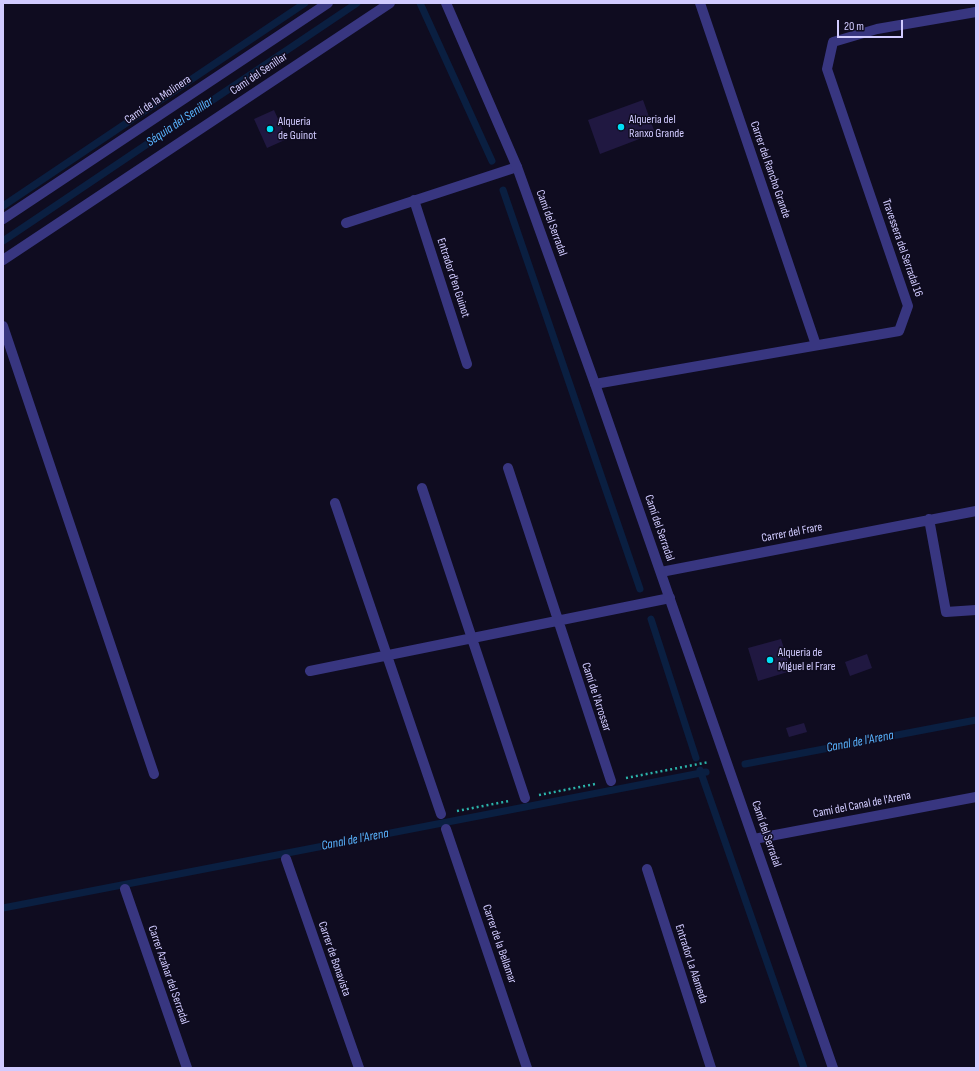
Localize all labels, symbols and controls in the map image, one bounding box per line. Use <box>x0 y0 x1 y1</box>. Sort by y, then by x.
scale bar <box>839 12 905 38</box>
text: 20 m <box>844 19 864 34</box>
street label: Camí del Senillar <box>228 50 290 98</box>
street label: Camí de la Molinera <box>122 72 194 128</box>
water label: Séquia del Senillar <box>143 94 217 150</box>
place label: Alqueria del Ranxo Grande <box>629 113 684 141</box>
place label: Alqueria de Guinot <box>278 115 317 143</box>
street label: Carrer del Rancho Grande <box>747 119 793 221</box>
marker: Alqueria del Ranxo Grande <box>616 122 626 132</box>
marker: Alqueria de Guinot <box>265 124 275 134</box>
street label: Camí del Serradal <box>532 188 570 258</box>
street label: Travessera del Serradal 16 <box>878 197 926 299</box>
street label: Entrador d'en Guinot <box>433 236 473 320</box>
street label: Camí del Serradal <box>641 493 677 563</box>
street label: Carrer del Frare <box>760 520 824 546</box>
place label: Alqueria de Miguel el Frare <box>778 646 836 674</box>
marker: Alqueria de Miguel el Frare <box>765 655 775 665</box>
street label: Camí de l'Arrossar <box>578 661 614 733</box>
water label: Canal de l'Arena <box>825 728 895 756</box>
street label: Camí del Canal de l'Arena <box>812 788 912 822</box>
street label: Camí del Serradal <box>748 799 784 869</box>
water label: Canal de l'Arena <box>320 826 390 854</box>
street label: Carrer de la Bellamar <box>479 903 519 985</box>
street label: Carrer de Bonavista <box>314 920 354 998</box>
street label: Entrador La Alameda <box>671 923 711 1005</box>
street label: Carrer Azahar del Serradal <box>144 924 192 1026</box>

